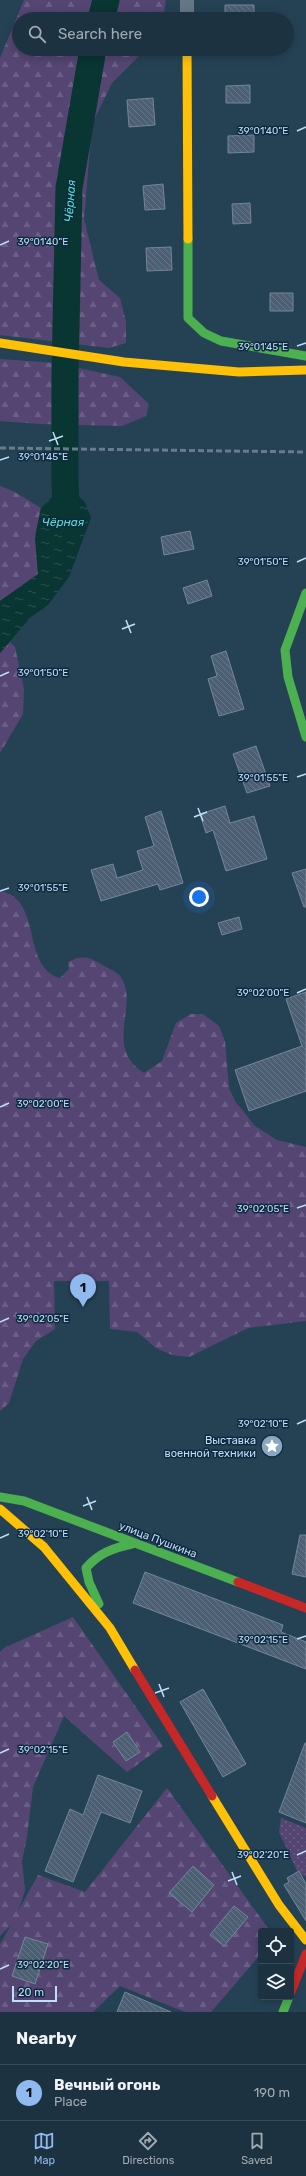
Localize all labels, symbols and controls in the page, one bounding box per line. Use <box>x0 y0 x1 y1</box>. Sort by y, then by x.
search box <box>12 12 294 56</box>
icon: search <box>26 23 48 45</box>
text: Search here <box>58 25 142 43</box>
text: 39°01'40"E <box>238 125 288 137</box>
water label: Чёрная <box>62 179 79 223</box>
text: 39°01'40"E <box>18 236 68 248</box>
text: 39°01'45"E <box>238 341 288 353</box>
text: 39°01'45"E <box>18 451 68 463</box>
water label: Чёрная <box>42 515 85 529</box>
text: 39°01'50"E <box>238 556 288 568</box>
text: 39°01'50"E <box>18 667 68 679</box>
text: 39°01'55"E <box>238 772 288 784</box>
text: 39°01'55"E <box>18 882 68 894</box>
your location <box>189 887 209 907</box>
text: 39°02'00"E <box>237 987 289 999</box>
text: 39°02'00"E <box>17 1098 69 1110</box>
text: 39°02'05"E <box>237 1203 289 1215</box>
pin: 1 <box>70 1274 96 1307</box>
text: 39°02'05"E <box>17 1313 69 1325</box>
text: 39°02'10"E <box>238 1418 288 1430</box>
place icon: Выставка военной техники <box>259 1433 285 1459</box>
place label: Выставка военной техники <box>165 1434 256 1460</box>
street label: улица Пушкина <box>117 1519 199 1561</box>
text: 39°02'10"E <box>18 1528 68 1540</box>
text: 39°02'15"E <box>238 1634 288 1646</box>
text: 39°02'15"E <box>18 1744 68 1756</box>
text: 39°02'20"E <box>237 1849 289 1861</box>
map controls <box>258 1928 294 2000</box>
button: locate <box>258 1928 294 1964</box>
text: 39°02'20"E <box>17 1959 69 1971</box>
button: layers <box>258 1964 294 2000</box>
scale bar <box>12 1984 57 2003</box>
text: 20 m <box>18 1986 44 1999</box>
text: Nearby <box>16 2028 77 2048</box>
text: Вечный огонь <box>54 2076 160 2094</box>
text: 1 <box>26 2085 32 2100</box>
text: 190 m <box>254 2085 290 2100</box>
text: Place <box>54 2094 87 2109</box>
tab: Map <box>33 2130 55 2167</box>
tab: Directions <box>122 2130 174 2167</box>
tab: Saved <box>241 2130 273 2167</box>

